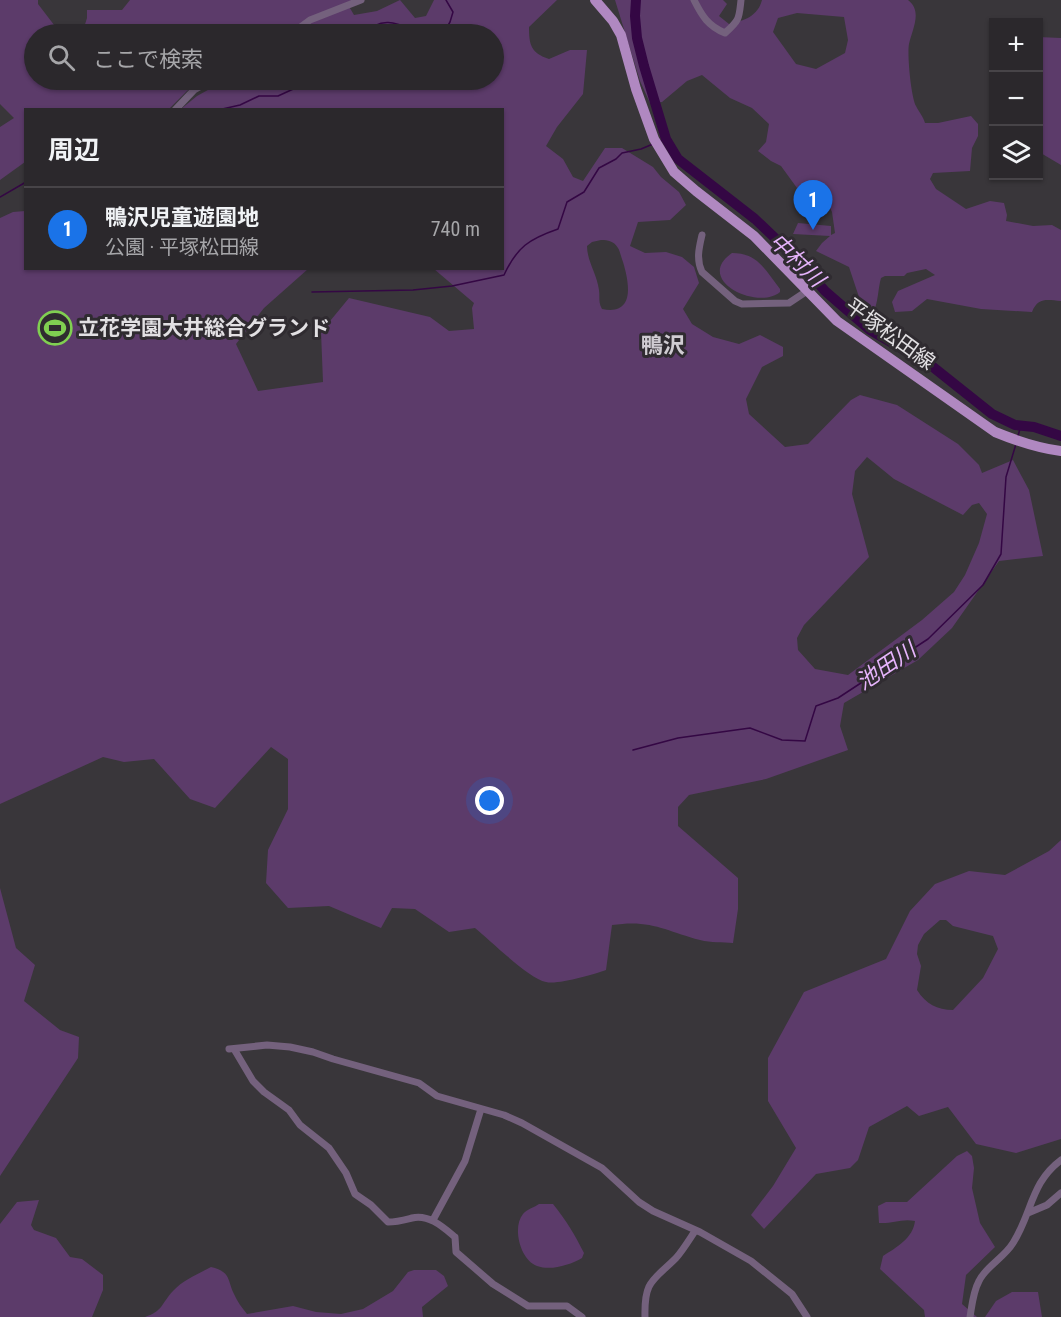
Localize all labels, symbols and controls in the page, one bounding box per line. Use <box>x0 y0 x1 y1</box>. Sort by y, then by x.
map controls <box>989 18 1043 180</box>
button: + <box>989 18 1043 72</box>
search box <box>24 24 504 90</box>
icon: search <box>45 41 78 74</box>
text: ここで検索 <box>93 47 203 72</box>
button: − <box>989 72 1043 126</box>
button: layers <box>989 126 1043 180</box>
text: 周辺 <box>48 135 100 165</box>
pin: 1 <box>794 180 832 230</box>
text: 鴨沢児童遊園地 <box>105 205 259 230</box>
text: 1 <box>62 217 73 241</box>
text: 740 m <box>431 217 480 241</box>
water label: 中村川 <box>765 228 831 293</box>
text: 公園 · 平塚松田線 <box>105 235 259 259</box>
street label: 平塚松田線 <box>840 293 940 375</box>
sports icon: 立花学園大井総合グランド <box>37 310 73 346</box>
place label: 立花学園大井総合グランド <box>78 316 330 340</box>
district label: 鴨沢 <box>641 333 685 358</box>
water label: 池田川 <box>852 636 922 695</box>
your location <box>475 786 504 815</box>

